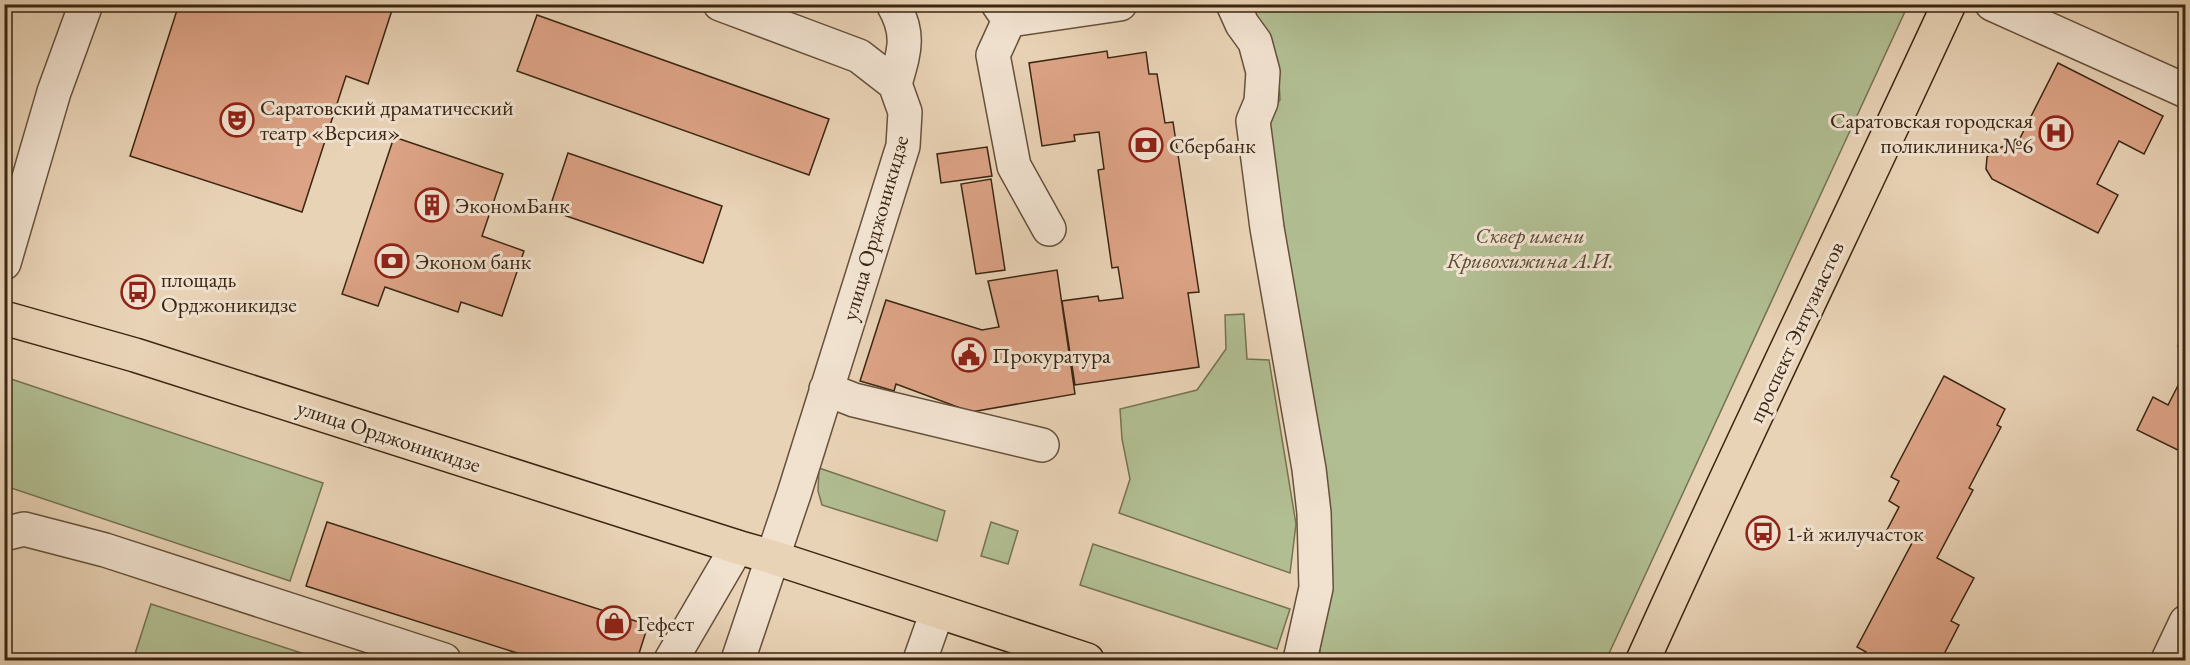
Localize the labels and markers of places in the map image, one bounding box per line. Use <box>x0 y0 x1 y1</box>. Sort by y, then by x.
place label: Саратовский драматический театр «Версия» <box>260 93 514 147</box>
theatre icon: Саратовский драматический театр «Версия» <box>219 102 255 138</box>
place label: Саратовская городская поликлиника №6 <box>1830 106 2033 160</box>
hospital icon: Саратовская городская поликлиника №6 <box>2038 115 2074 151</box>
bank icon: Сбербанк <box>1128 127 1164 163</box>
place label: Сбербанк <box>1169 131 1256 160</box>
building icon: ЭкономБанк <box>414 187 450 223</box>
place label: ЭкономБанк <box>455 191 570 220</box>
bank icon: Эконом банк <box>374 243 410 279</box>
place label: Эконом банк <box>415 247 532 276</box>
place label: площадь Орджоникидзе <box>161 265 297 319</box>
bus stop icon: площадь Орджоникидзе <box>120 274 156 310</box>
public building icon: Прокуратура <box>951 337 987 373</box>
place label: Прокуратура <box>992 341 1111 370</box>
bus stop icon: 1-й жилучасток <box>1745 515 1781 551</box>
place label: 1-й жилучасток <box>1786 519 1924 548</box>
shop icon: Гефест <box>596 605 632 641</box>
place label: Гефест <box>637 609 694 638</box>

